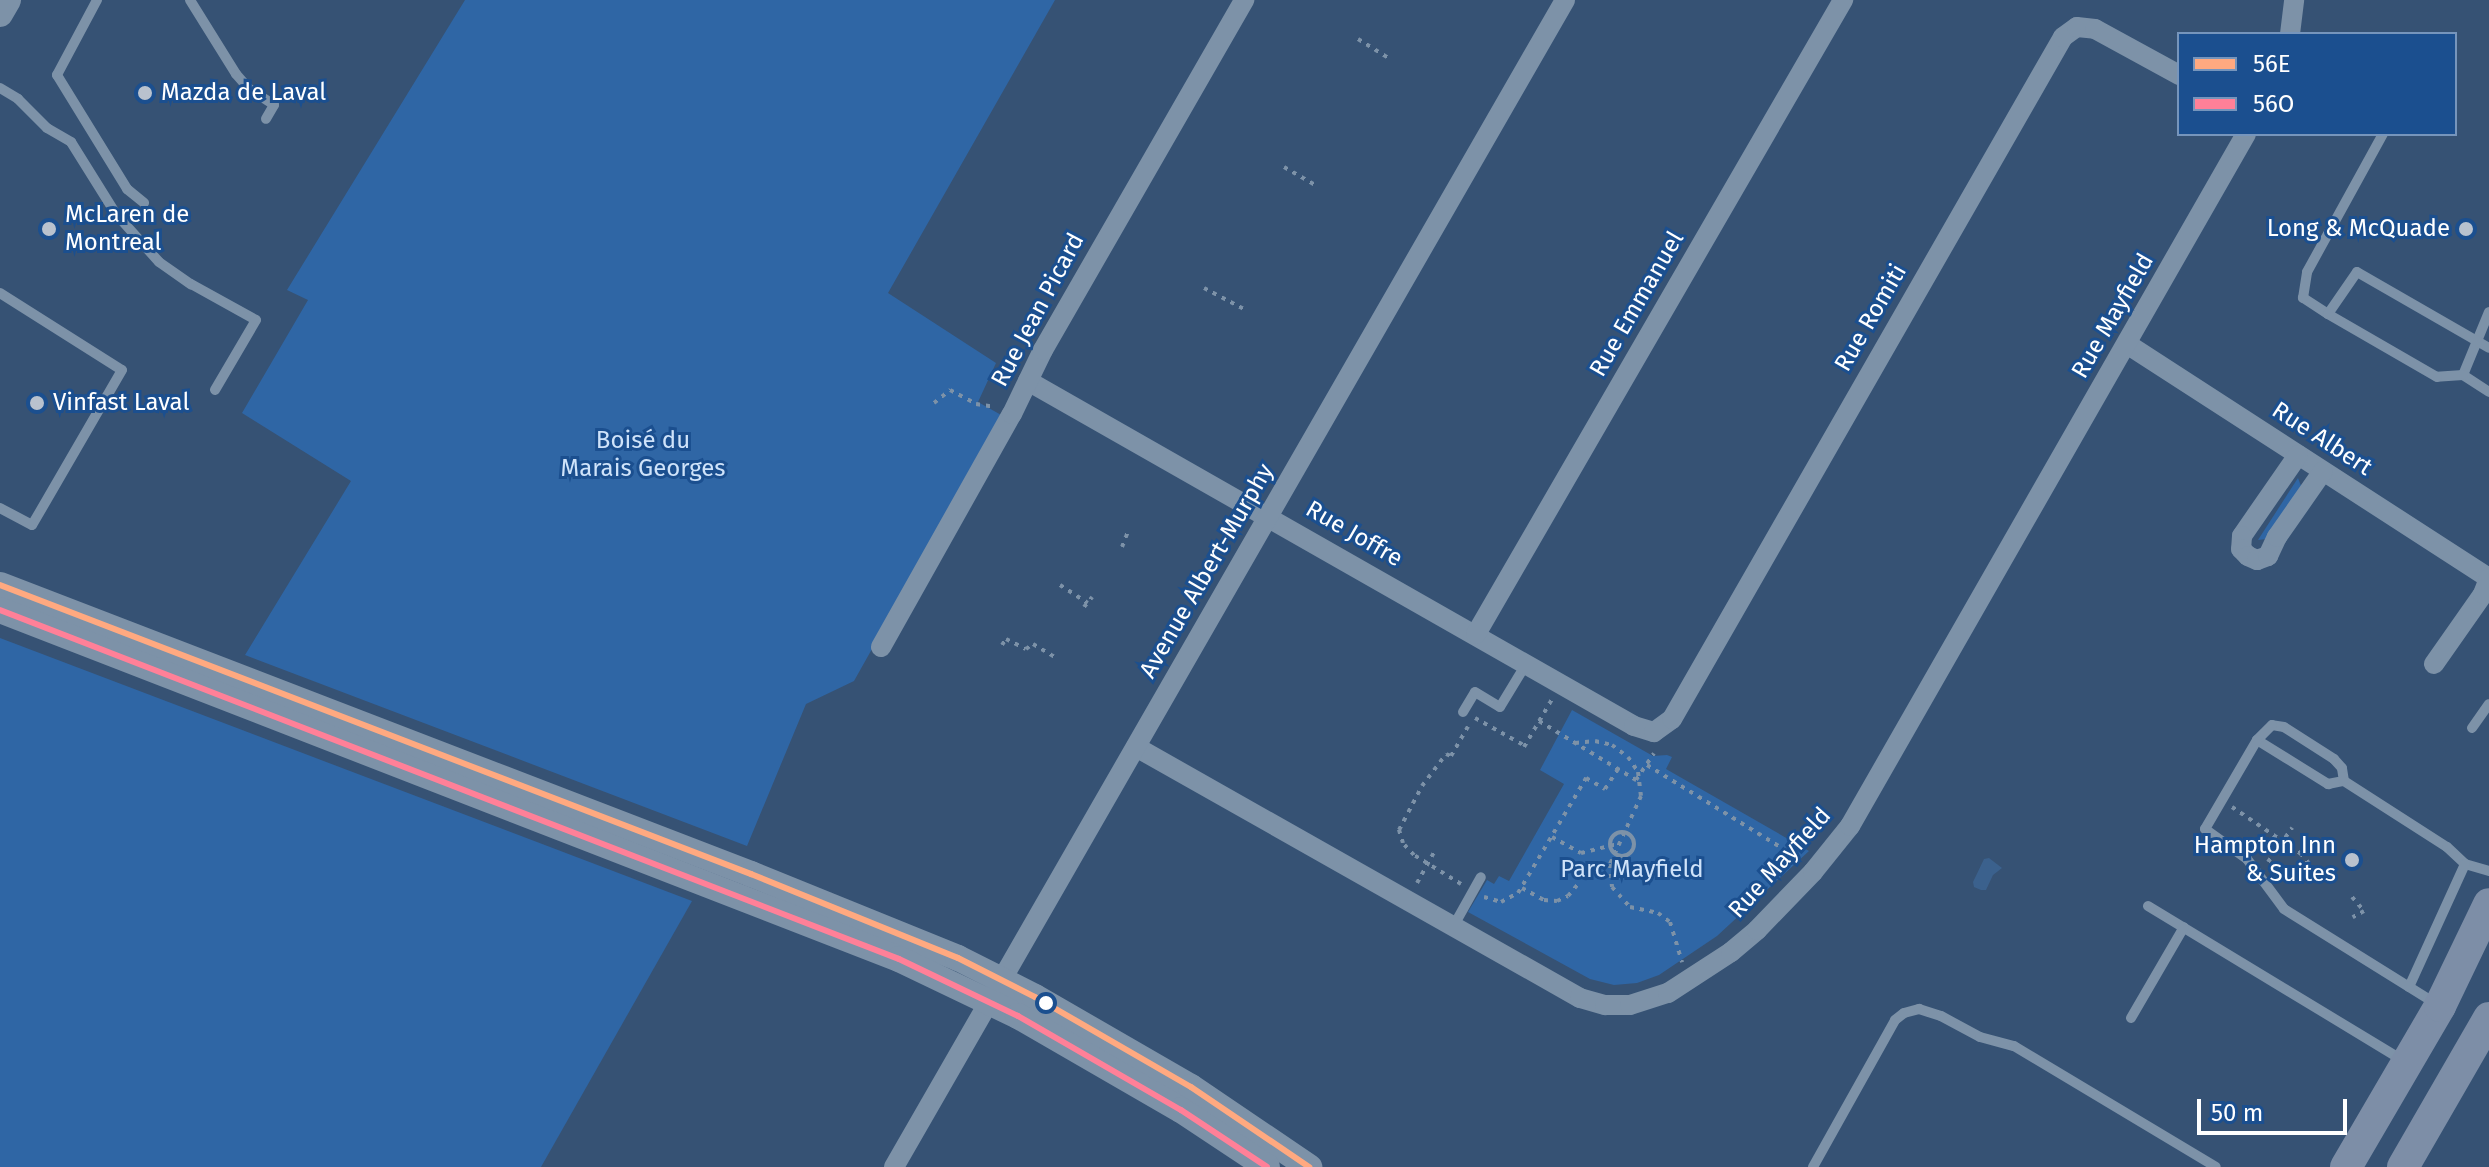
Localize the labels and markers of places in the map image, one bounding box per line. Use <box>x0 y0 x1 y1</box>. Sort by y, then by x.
place label: Mazda de Laval <box>161 79 326 107</box>
marker: Mazda de Laval <box>136 84 154 102</box>
place label: McLaren de Montreal <box>65 201 189 257</box>
place label: Long & McQuade <box>2267 215 2450 243</box>
marker: McLaren de Montreal <box>40 220 58 238</box>
marker: Long & McQuade <box>2457 220 2475 238</box>
place label: Vinfast Laval <box>53 389 189 417</box>
marker: Vinfast Laval <box>28 394 46 412</box>
place label: Hampton Inn & Suites <box>2194 832 2336 888</box>
marker: Hampton Inn & Suites <box>2343 851 2361 869</box>
unlabelled marker <box>1038 995 1054 1011</box>

